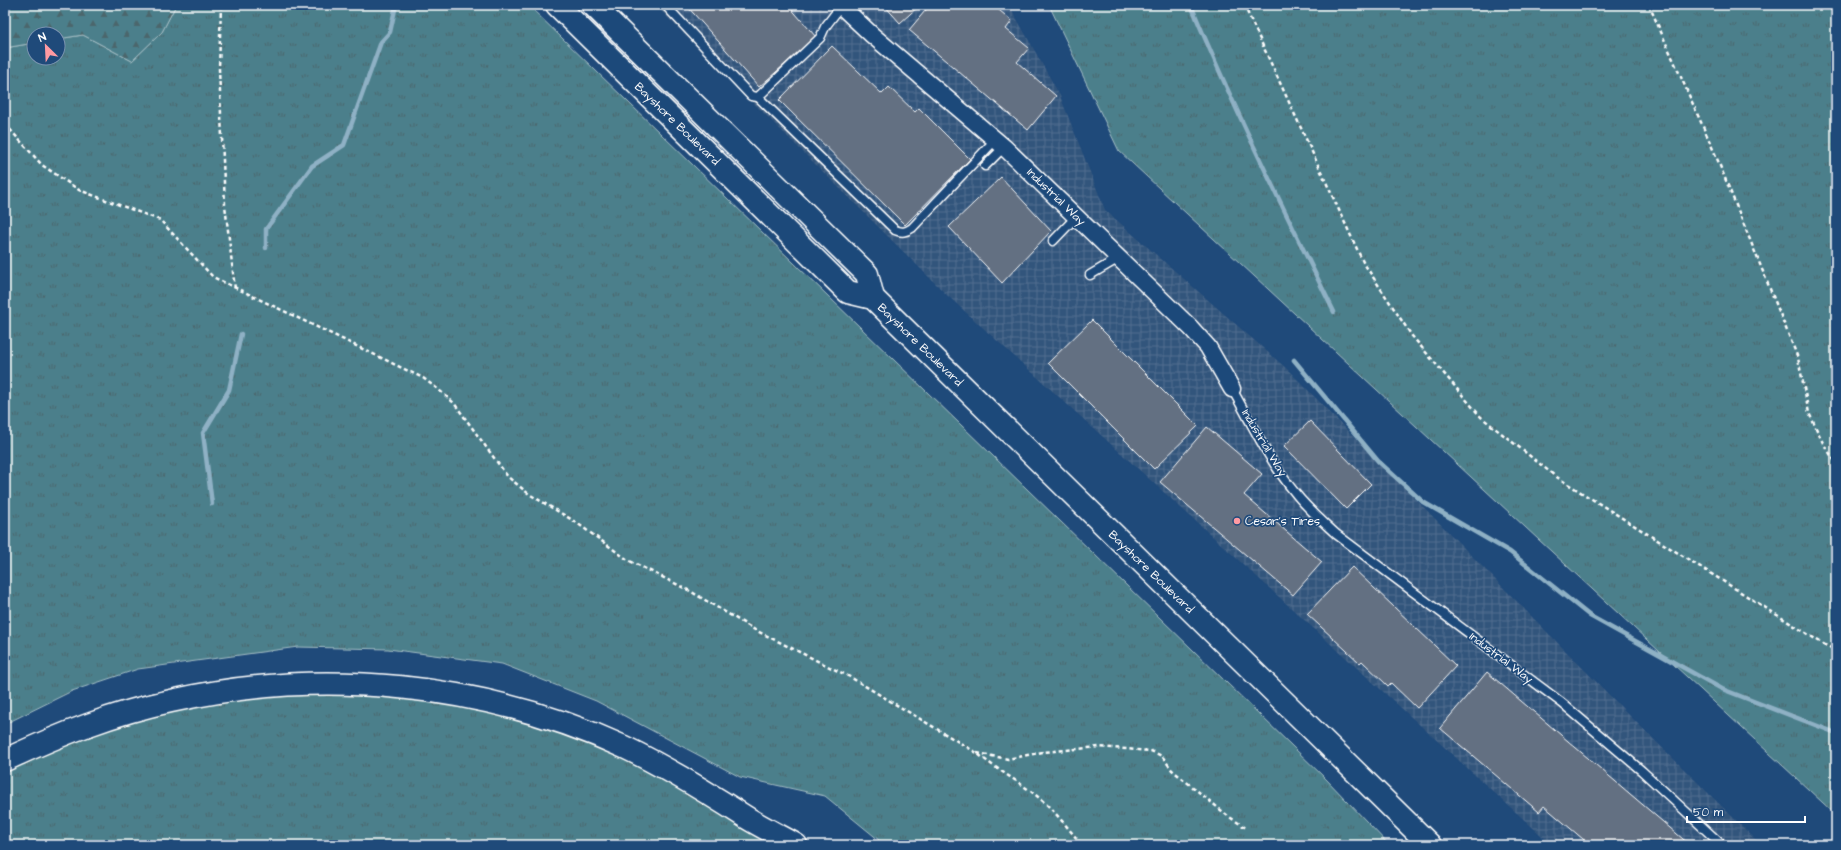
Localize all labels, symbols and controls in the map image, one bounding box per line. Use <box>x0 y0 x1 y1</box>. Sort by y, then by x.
north arrow <box>26 26 66 66</box>
text: N <box>36 29 48 46</box>
street label: Bayshore Boulevard <box>630 79 723 170</box>
street label: Industrial Way <box>1022 164 1090 231</box>
street label: Bayshore Boulevard <box>873 300 966 391</box>
street label: Industrial Way <box>1236 406 1291 481</box>
place label: Cesar's Tires <box>1245 513 1320 530</box>
marker: Cesar's Tires <box>1232 516 1242 526</box>
street label: Bayshore Boulevard <box>1104 527 1197 618</box>
street label: Industrial Way <box>1465 628 1537 689</box>
scale bar <box>1687 798 1805 824</box>
text: 50 m <box>1693 804 1724 821</box>

